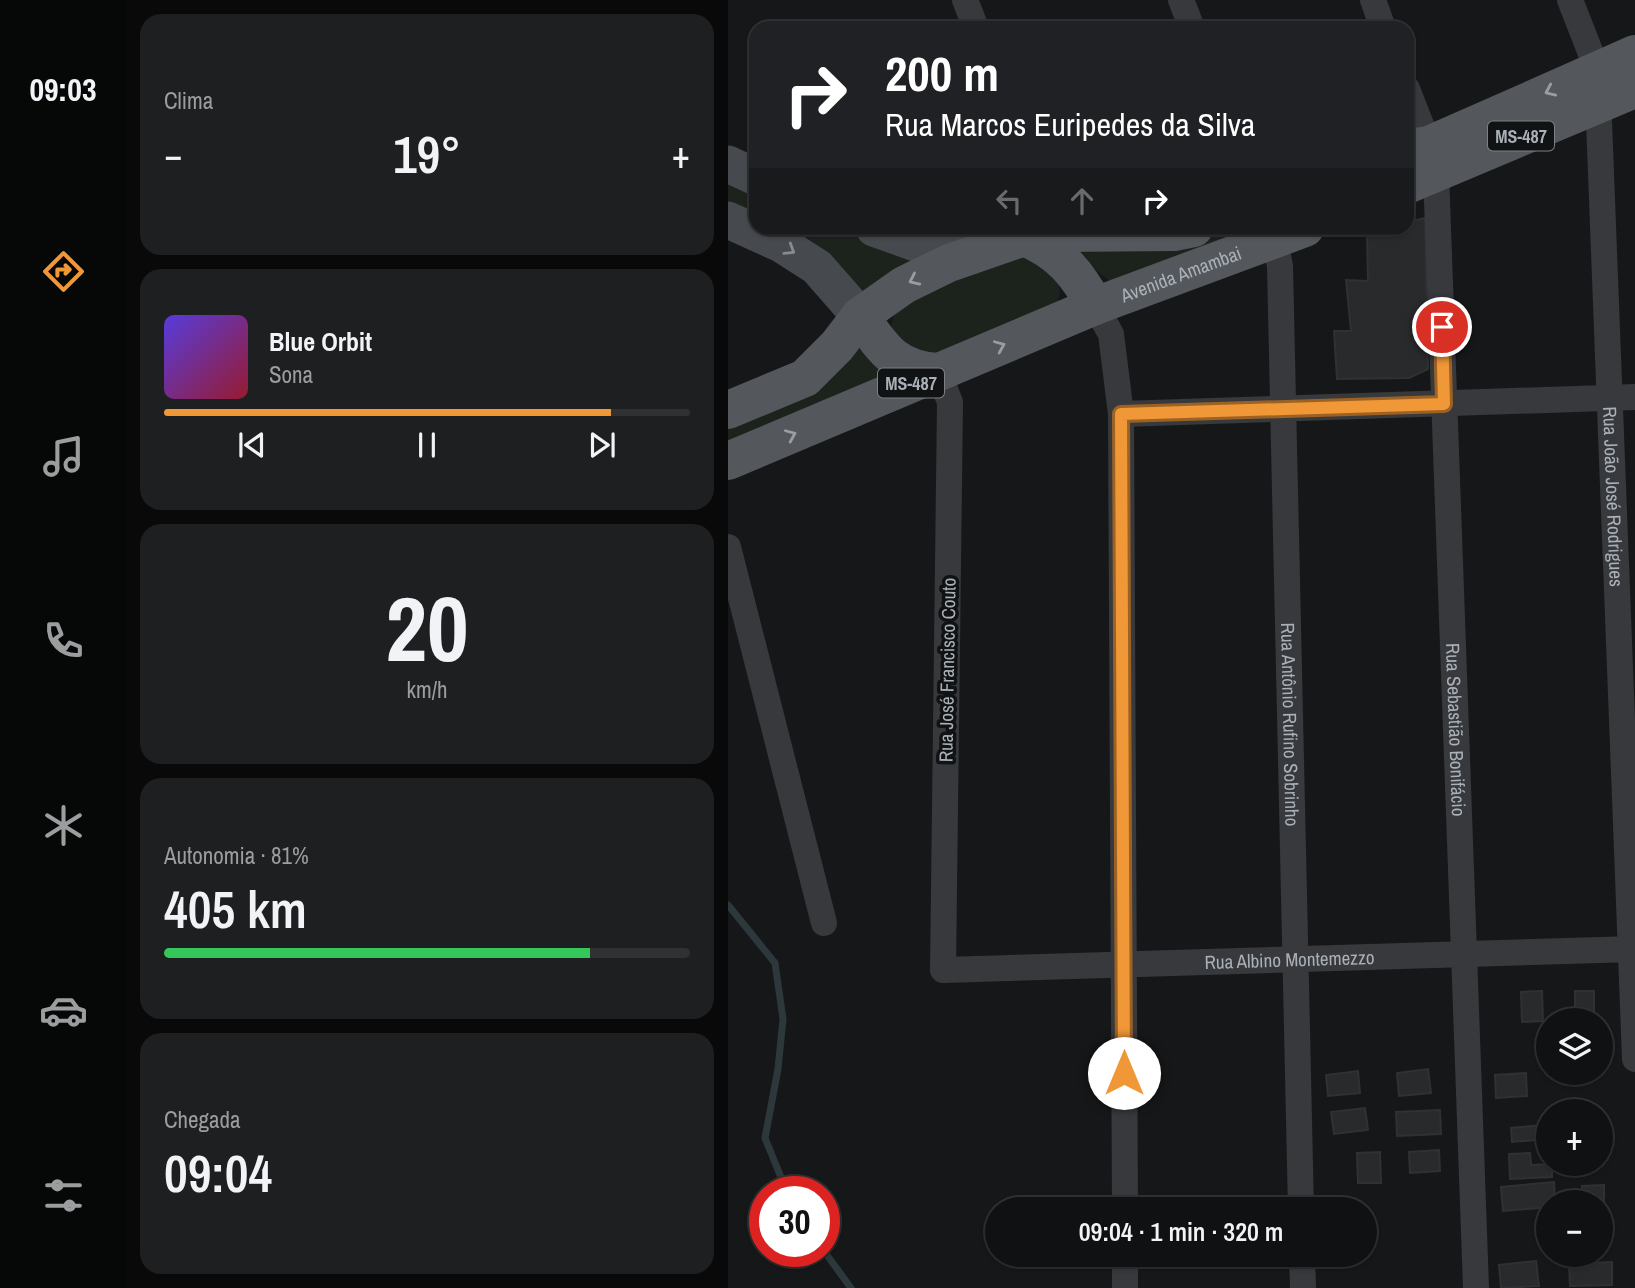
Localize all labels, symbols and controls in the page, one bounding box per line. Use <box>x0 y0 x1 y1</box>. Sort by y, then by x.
text: 200 m <box>885 40 999 106</box>
icon: right <box>770 49 861 140</box>
text: 09:03 <box>29 68 97 111</box>
one-way arrow <box>1545 83 1557 97</box>
text: Clima <box>164 85 213 116</box>
text: Rua Marcos Euripedes da Silva <box>885 103 1255 146</box>
text: 19° <box>393 119 461 189</box>
road number: MS-487 <box>1488 121 1554 150</box>
text: − <box>164 129 182 180</box>
text: + <box>672 129 690 180</box>
icon: left <box>990 182 1028 220</box>
icon: ahead <box>1063 182 1101 220</box>
icon: right <box>1136 182 1174 220</box>
street label: Avenida Amambai <box>1116 240 1245 309</box>
one-way arrow <box>782 241 795 254</box>
icon: directions <box>39 247 88 296</box>
one-way arrow <box>909 272 921 286</box>
pin <box>1412 297 1472 357</box>
icon: arrive <box>1423 308 1461 346</box>
text: Blue Orbit <box>269 324 372 359</box>
one-way arrow <box>993 340 1006 354</box>
text: Sona <box>269 359 313 390</box>
road number: MS-487 <box>878 368 944 398</box>
street label: Rua João José Rodrigues <box>1597 406 1630 587</box>
icon: previous <box>233 426 271 464</box>
icon: pause <box>408 426 446 464</box>
icon: next <box>583 426 621 464</box>
one-way arrow <box>784 429 796 443</box>
icon: music <box>39 432 88 481</box>
text: 20 <box>386 567 469 689</box>
street label: Rua José Francisco Couto <box>932 578 962 762</box>
icon: phone <box>39 616 88 665</box>
street label: Rua Antônio Rufino Sobrinho <box>1275 622 1305 827</box>
street label: Rua Sebastião Bonifácio <box>1440 643 1472 817</box>
text: km/h <box>407 674 447 705</box>
icon: climate <box>39 801 88 850</box>
text: Autonomia · 81% <box>164 840 309 871</box>
text: 405 km <box>164 874 307 944</box>
street label: Rua Albino Montemezzo <box>1204 944 1375 975</box>
icon: car <box>39 986 88 1035</box>
map controls <box>1536 1008 1613 1267</box>
button: layers <box>1536 1008 1613 1085</box>
position arrow <box>1087 1036 1161 1110</box>
button: + <box>1536 1099 1613 1176</box>
text: Chegada <box>164 1104 241 1135</box>
text: 09:04 <box>164 1138 272 1208</box>
icon: filters <box>39 1171 88 1220</box>
speed limit sign: 30 <box>749 1176 840 1267</box>
button: − <box>1536 1190 1613 1267</box>
text: 09:04 · 1 min · 320 m <box>1079 1214 1283 1249</box>

